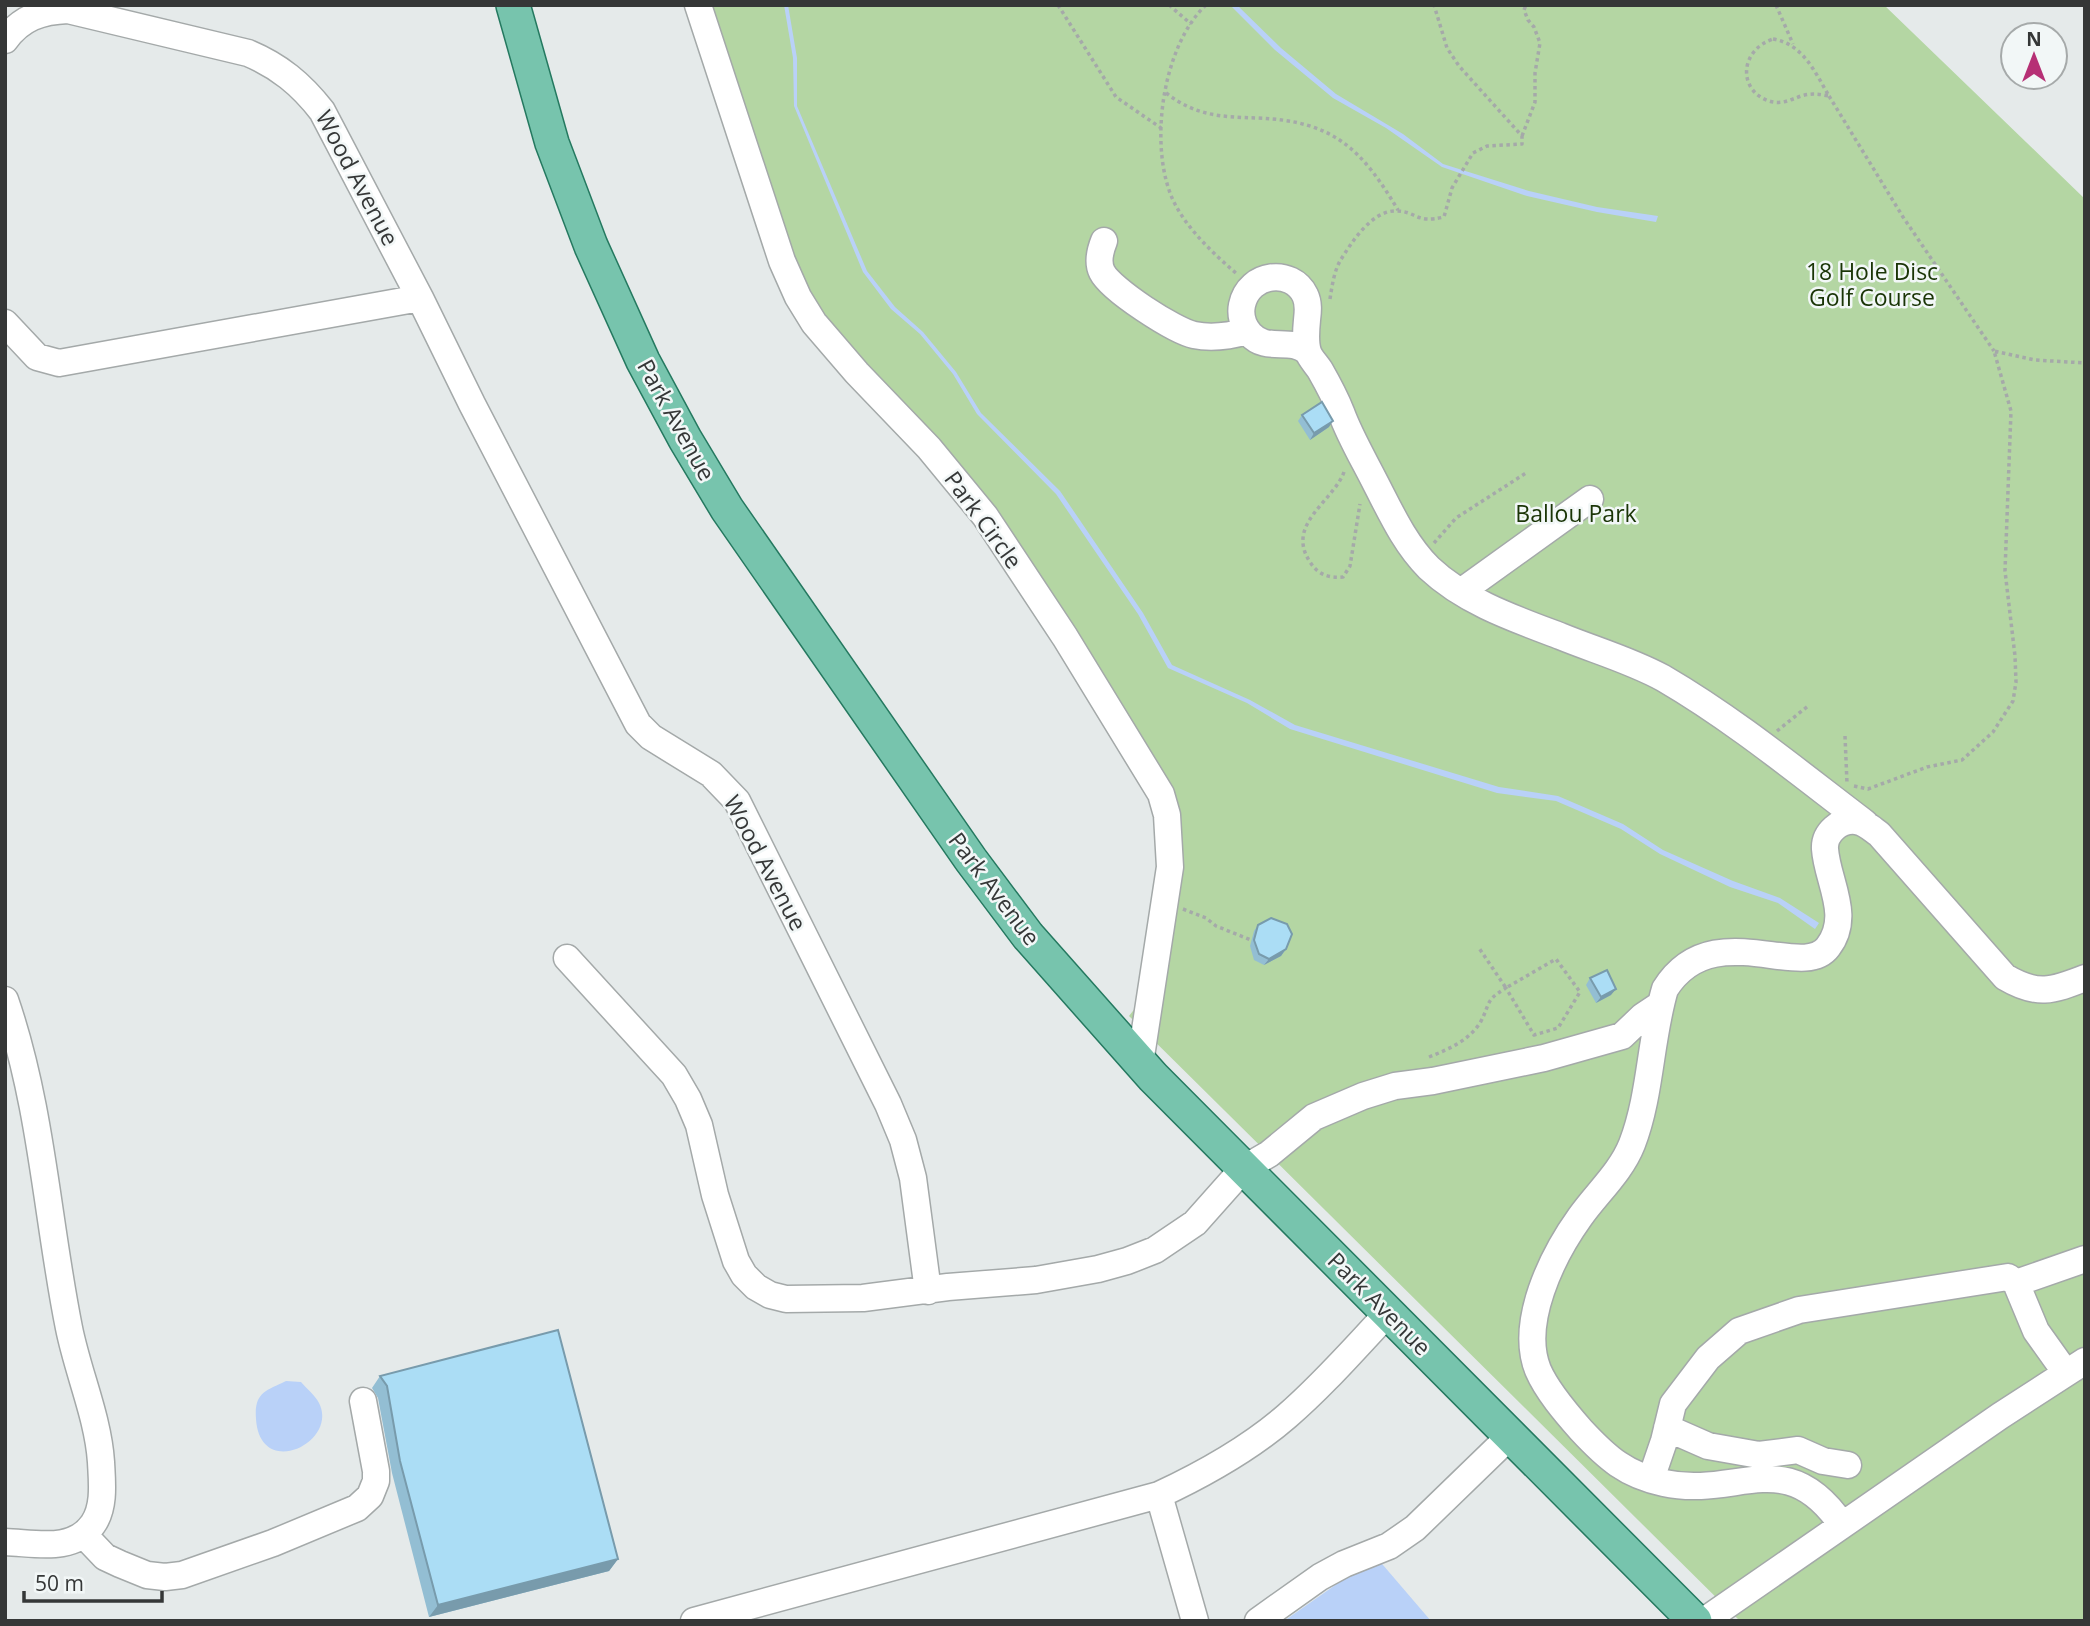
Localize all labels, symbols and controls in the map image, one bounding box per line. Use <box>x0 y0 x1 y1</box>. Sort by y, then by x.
north arrow <box>1999 21 2069 91</box>
text: N <box>2026 26 2042 52</box>
street label: Wood Avenue <box>309 104 407 251</box>
park label: 18 Hole Disc Golf Course <box>1806 255 1938 313</box>
street label: Park Avenue <box>630 353 723 486</box>
street label: Park Circle <box>938 464 1030 575</box>
park label: Ballou Park <box>1515 497 1637 529</box>
street label: Wood Avenue <box>717 789 815 936</box>
street label: Park Avenue <box>942 825 1048 952</box>
street label: Park Avenue <box>1321 1245 1438 1362</box>
scale bar <box>24 1560 163 1604</box>
text: 50 m <box>35 1569 84 1597</box>

